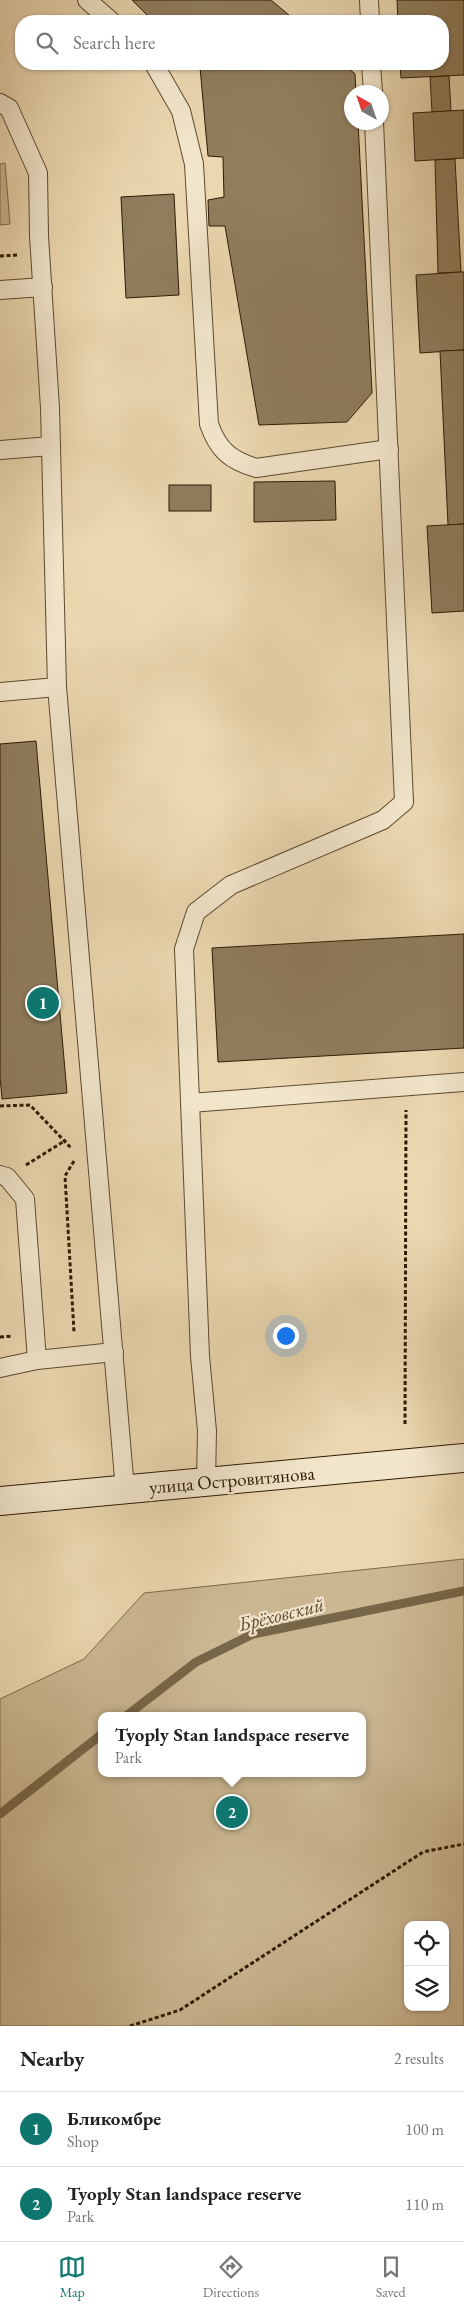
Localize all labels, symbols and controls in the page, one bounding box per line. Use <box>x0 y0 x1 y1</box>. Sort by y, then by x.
search box <box>15 15 449 70</box>
icon: search <box>33 29 61 57</box>
text: Search here <box>73 30 155 55</box>
north arrow <box>344 85 389 130</box>
pin: 1 <box>27 984 59 1022</box>
your location <box>273 1323 299 1349</box>
street label: улица Островитянова <box>148 1460 316 1500</box>
water label: Брёховский <box>234 1591 327 1637</box>
popup <box>98 1712 366 1777</box>
text: Tyoply Stan landspace reserve <box>115 1722 349 1747</box>
text: Park <box>115 1747 142 1768</box>
pin: 2 <box>216 1793 248 1831</box>
map controls <box>404 1921 449 2011</box>
button: locate <box>404 1921 449 1966</box>
button: layers <box>404 1966 449 2011</box>
text: Nearby <box>20 2045 84 2072</box>
text: 2 results <box>394 2048 444 2069</box>
text: Бликомбре <box>67 2106 161 2131</box>
text: 1 <box>32 2119 40 2140</box>
text: 100 m <box>405 2119 444 2140</box>
text: Shop <box>67 2131 99 2152</box>
text: Tyoply Stan landspace reserve <box>67 2181 301 2206</box>
text: 2 <box>32 2194 40 2215</box>
text: 110 m <box>405 2194 444 2215</box>
text: Park <box>67 2206 94 2227</box>
tab: Map <box>58 2253 86 2301</box>
tab: Directions <box>203 2253 259 2301</box>
tab: Saved <box>376 2253 406 2301</box>

